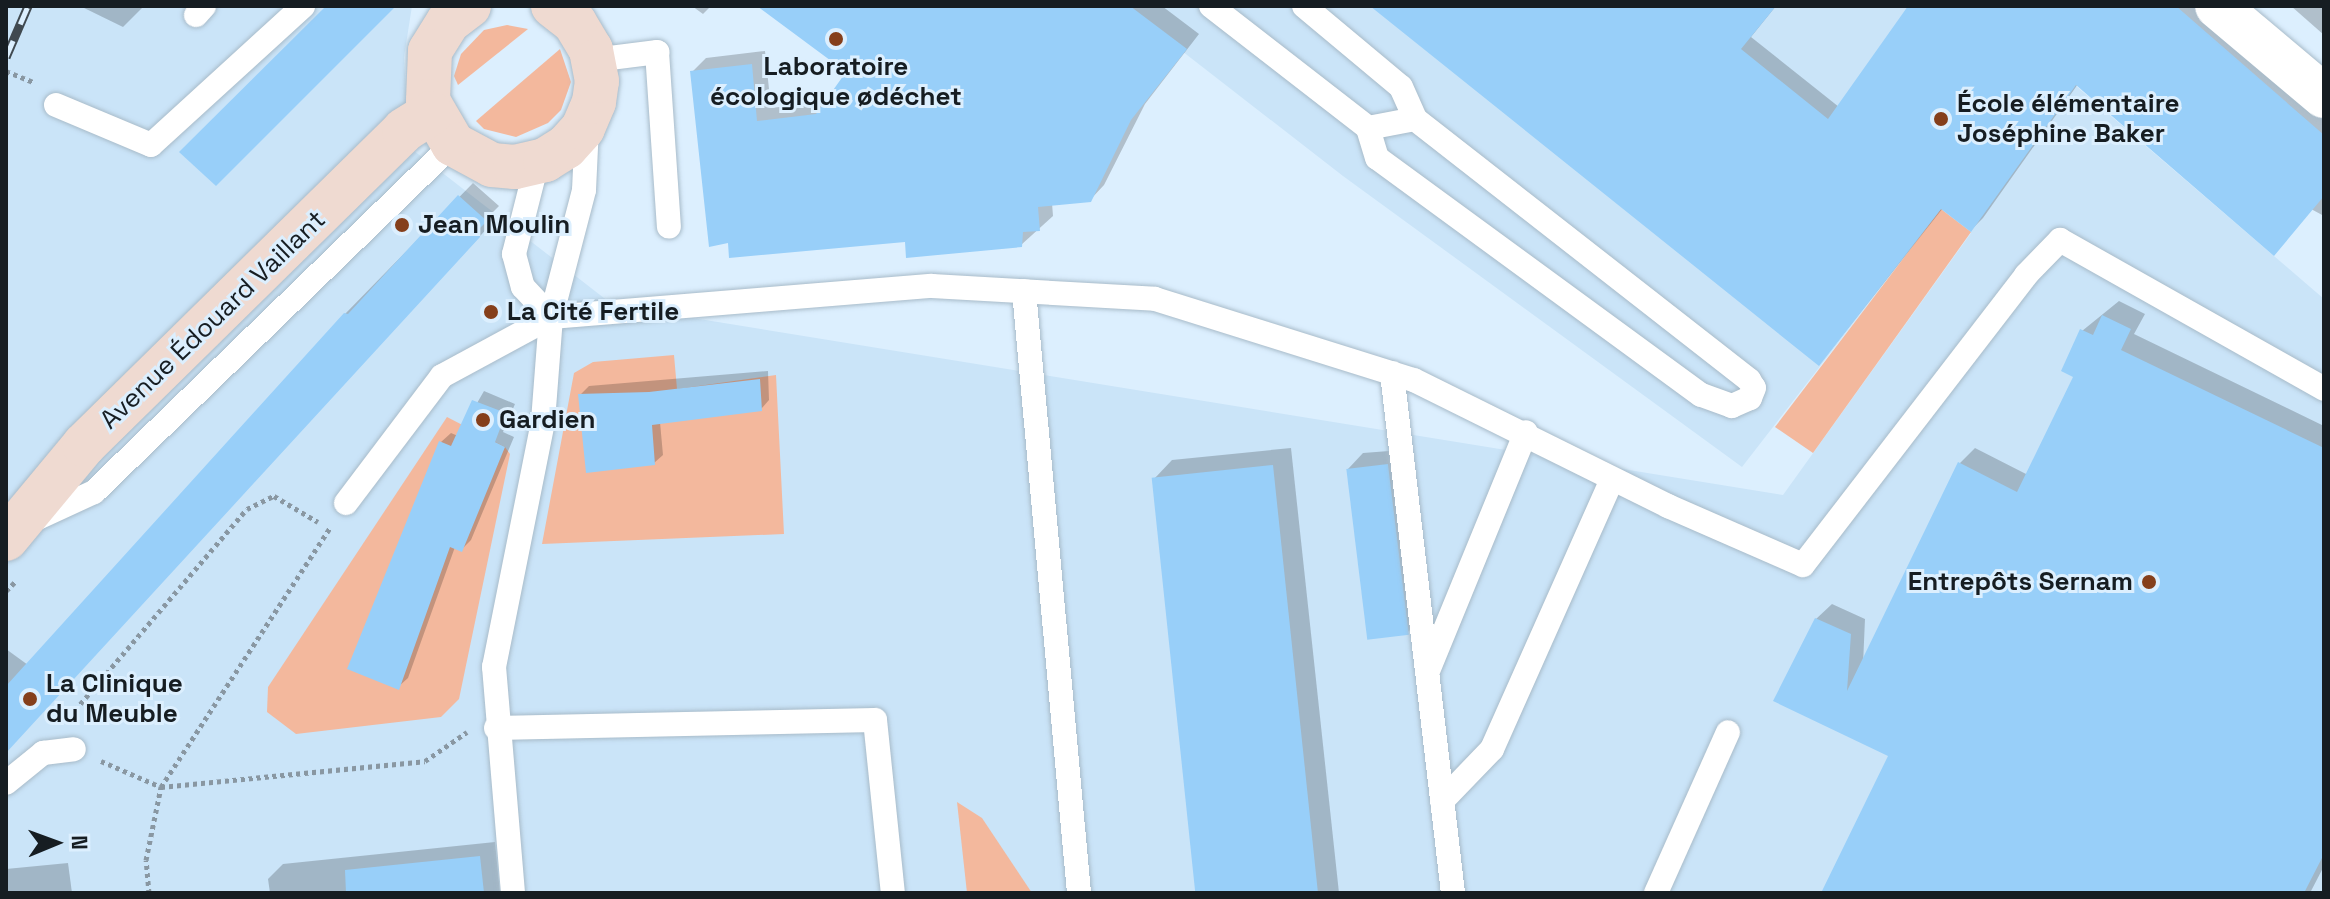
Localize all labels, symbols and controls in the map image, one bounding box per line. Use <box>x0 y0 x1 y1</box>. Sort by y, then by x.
marker: Laboratoire écologique ødéchet <box>827 30 845 48</box>
place label: Laboratoire écologique ødéchet <box>710 51 962 112</box>
place label: École élémentaire Joséphine Baker <box>1957 88 2179 150</box>
marker: École élémentaire Joséphine Baker <box>1932 110 1950 128</box>
street label: Avenue Édouard Vaillant <box>94 204 332 436</box>
place label: Jean Moulin <box>418 209 570 241</box>
marker: Jean Moulin <box>393 216 411 234</box>
place label: La Cité Fertile <box>507 296 679 328</box>
marker: La Cité Fertile <box>482 303 500 321</box>
place label: Gardien <box>499 404 596 436</box>
marker: Gardien <box>474 411 492 429</box>
place label: Entrepôts Sernam <box>1908 566 2133 598</box>
marker: Entrepôts Sernam <box>2140 573 2158 591</box>
place label: La Clinique du Meuble <box>46 668 183 730</box>
marker: La Clinique du Meuble <box>21 690 39 708</box>
north arrow <box>16 803 96 883</box>
text: N <box>66 835 94 850</box>

